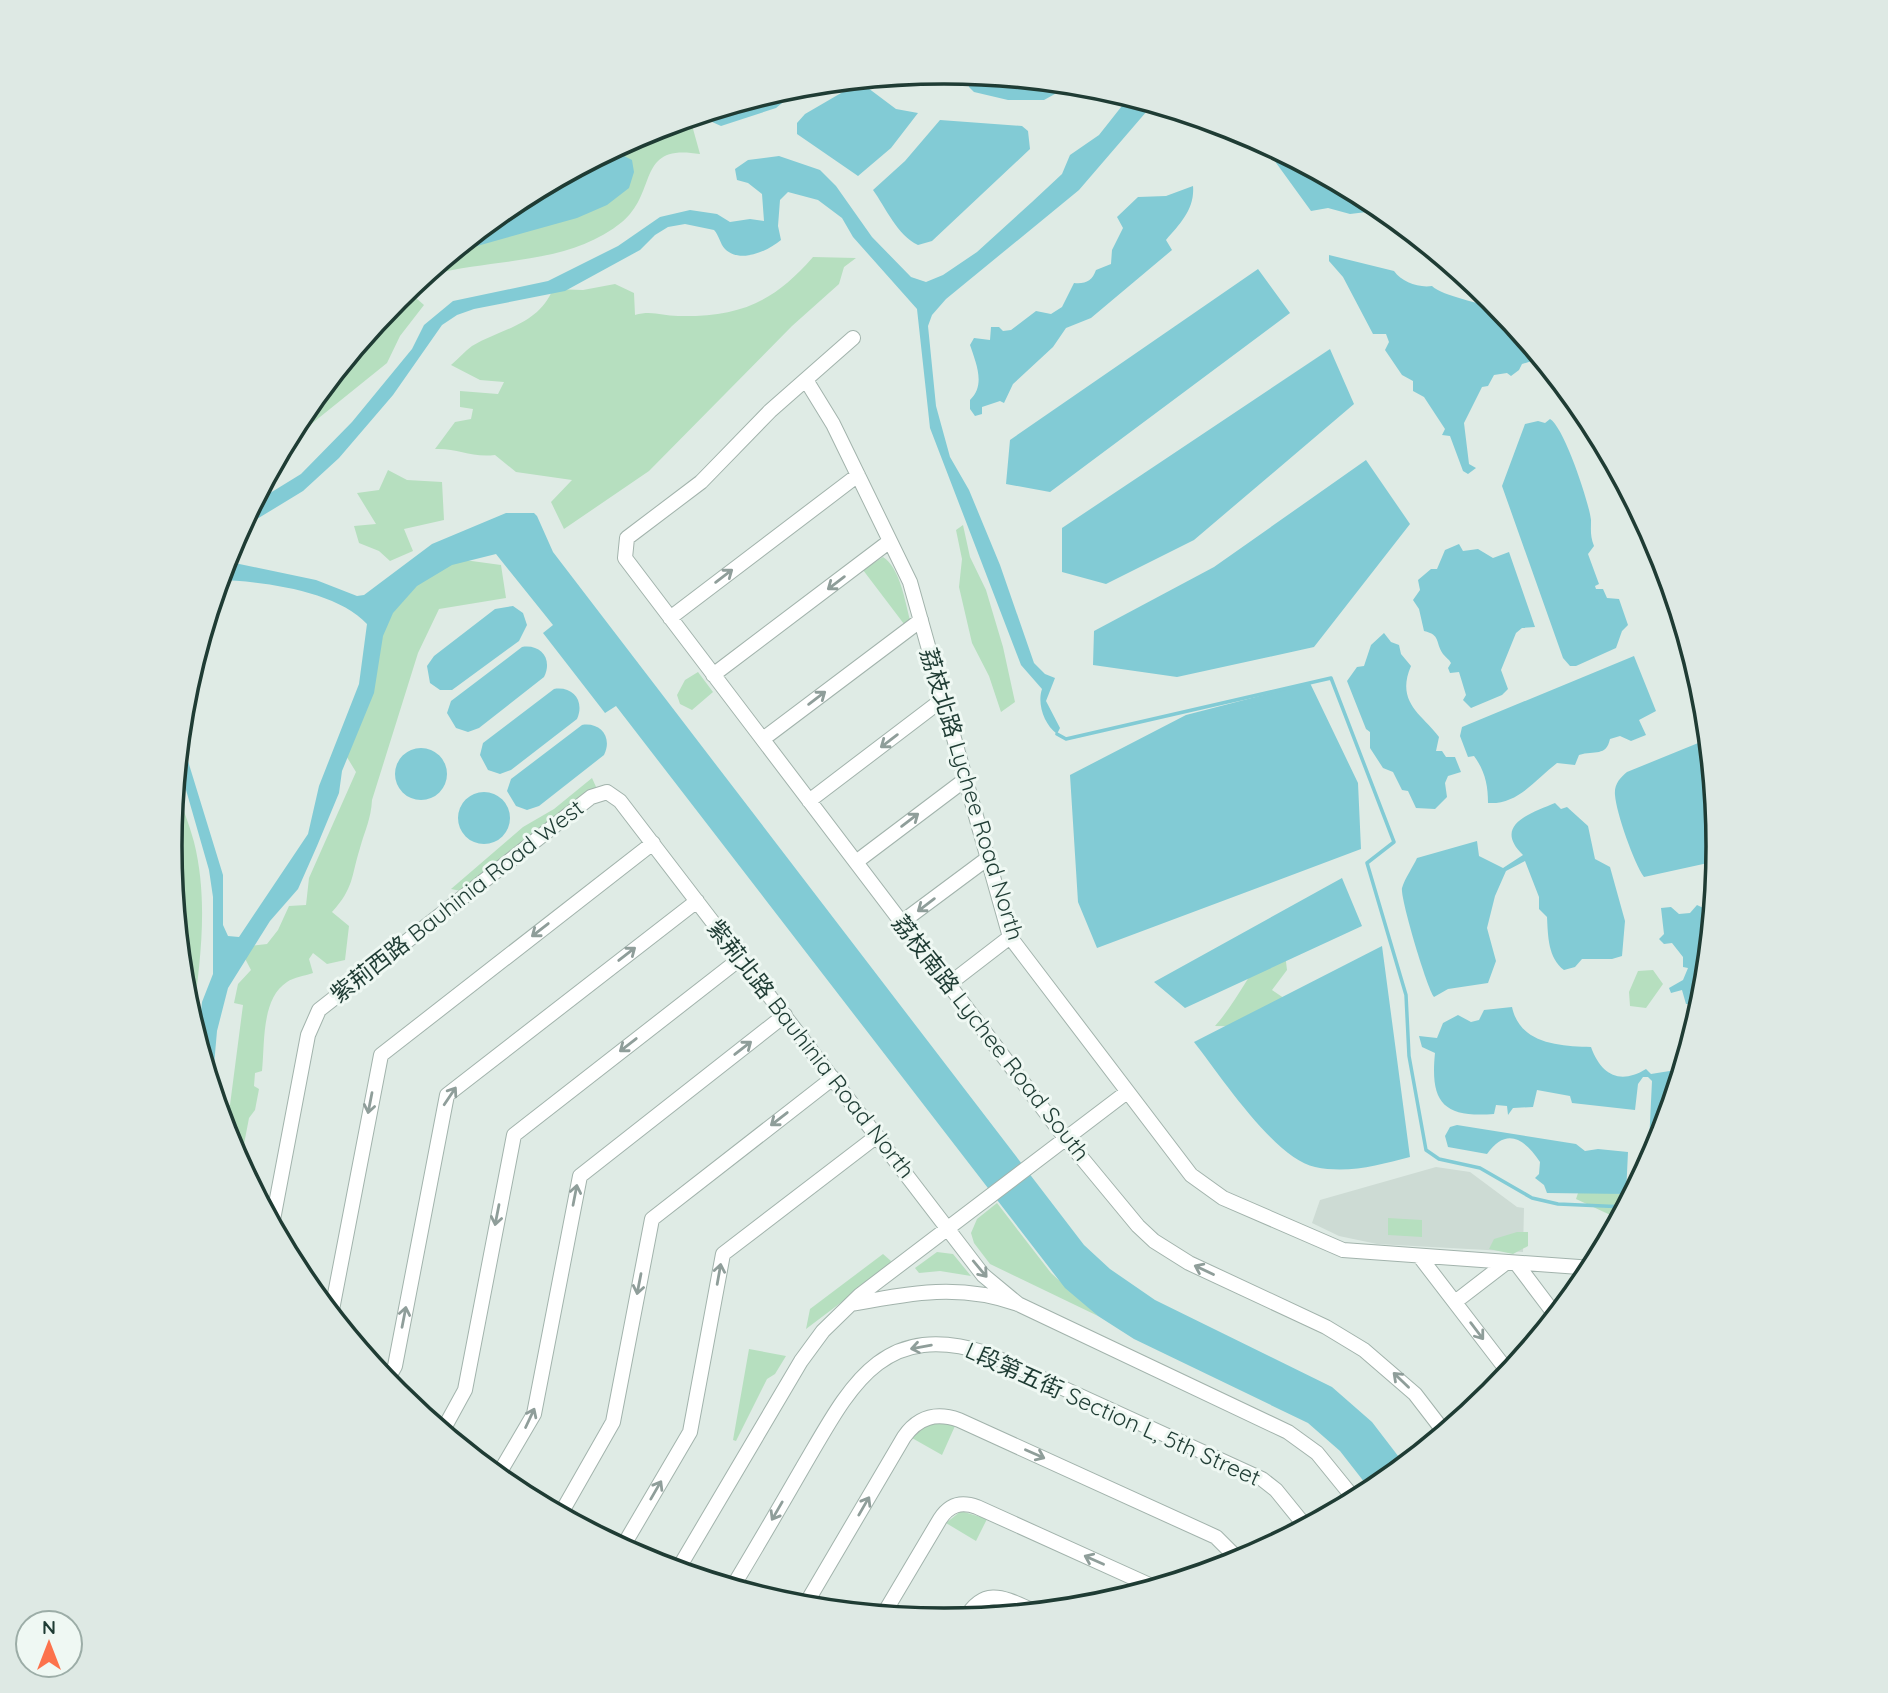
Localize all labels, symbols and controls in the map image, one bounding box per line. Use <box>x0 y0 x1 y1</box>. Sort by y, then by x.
one-way arrow <box>714 569 733 584</box>
one-way arrow <box>827 575 846 590</box>
street label: 荔枝北路 Lychee Road North <box>914 644 1031 943</box>
one-way arrow <box>807 691 826 706</box>
one-way arrow <box>880 733 899 748</box>
street label: 紫荊西路 Bauhinia Road West <box>324 793 589 1008</box>
one-way arrow <box>901 813 919 828</box>
one-way arrow <box>916 897 935 912</box>
street label: 荔枝南路 Lychee Road South <box>886 909 1097 1167</box>
street label: 紫荊北路 Bauhinia Road North <box>701 914 921 1184</box>
one-way arrow <box>532 922 550 937</box>
one-way arrow <box>618 947 636 962</box>
one-way arrow <box>620 1037 638 1052</box>
one-way arrow <box>733 1040 751 1055</box>
one-way arrow <box>443 1086 458 1106</box>
one-way arrow <box>363 1091 377 1114</box>
one-way arrow <box>770 1112 788 1127</box>
one-way arrow <box>568 1184 582 1207</box>
one-way arrow <box>490 1203 504 1226</box>
one-way arrow <box>972 1260 987 1278</box>
one-way arrow <box>713 1263 726 1286</box>
one-way arrow <box>1194 1263 1215 1276</box>
one-way arrow <box>631 1272 645 1295</box>
one-way arrow <box>398 1306 412 1329</box>
one-way arrow <box>1469 1321 1484 1340</box>
street label: L段第五街 Section L, 5th Street <box>961 1335 1265 1492</box>
one-way arrow <box>910 1340 933 1354</box>
one-way arrow <box>1393 1372 1410 1389</box>
one-way arrow <box>524 1408 537 1429</box>
one-way arrow <box>1024 1448 1045 1461</box>
one-way arrow <box>649 1480 663 1500</box>
one-way arrow <box>857 1497 871 1517</box>
one-way arrow <box>770 1501 784 1521</box>
one-way arrow <box>1083 1553 1105 1566</box>
north arrow <box>14 1609 84 1679</box>
text: N <box>42 1615 56 1639</box>

